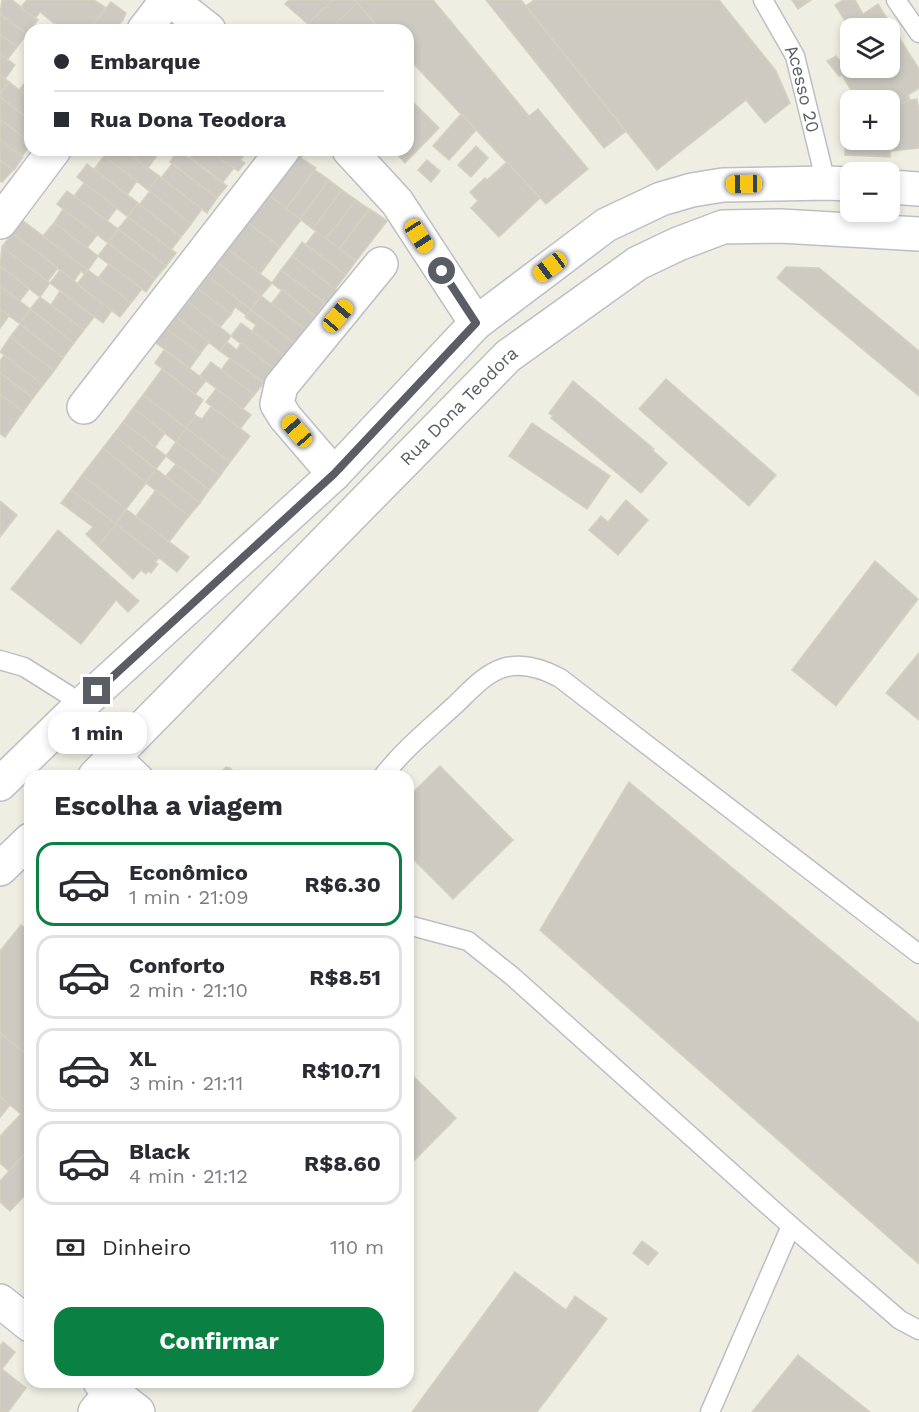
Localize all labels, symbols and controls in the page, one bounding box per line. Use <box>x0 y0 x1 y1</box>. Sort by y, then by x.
map controls <box>840 18 900 222</box>
button: layers <box>840 18 900 78</box>
street label: Acesso 20 <box>781 41 824 135</box>
text: Embarque <box>90 49 200 74</box>
button: + <box>840 90 900 150</box>
text: Rua Dona Teodora <box>90 107 286 132</box>
button: − <box>840 162 900 222</box>
car <box>726 175 762 193</box>
car <box>402 216 436 256</box>
car <box>530 249 570 285</box>
route start <box>428 257 455 284</box>
car <box>320 296 356 336</box>
street label: Rua Dona Teodora <box>395 342 521 470</box>
car <box>278 412 316 450</box>
route end <box>83 677 110 704</box>
callout: 1 min <box>48 712 146 754</box>
text: 1 min <box>72 721 123 745</box>
text: Escolha a viagem <box>54 790 283 822</box>
icon: car <box>57 857 111 911</box>
text: Econômico <box>129 860 248 885</box>
text: R$6.30 <box>305 872 381 897</box>
text: 1 min · 21:09 <box>129 885 249 909</box>
icon: car <box>57 950 111 1004</box>
text: Conforto <box>129 953 225 978</box>
text: R$8.51 <box>309 965 381 990</box>
text: 2 min · 21:10 <box>129 978 248 1002</box>
icon: car <box>57 1043 111 1097</box>
text: XL <box>129 1046 157 1071</box>
text: R$10.71 <box>302 1058 381 1083</box>
text: 3 min · 21:11 <box>129 1071 243 1095</box>
icon: car <box>57 1136 111 1190</box>
text: Black <box>129 1139 190 1164</box>
text: R$8.60 <box>304 1151 381 1176</box>
text: 4 min · 21:12 <box>129 1164 248 1188</box>
icon: cash <box>54 1231 87 1264</box>
text: Dinheiro <box>102 1235 191 1260</box>
text: 110 m <box>330 1235 384 1259</box>
button: Confirmar <box>54 1307 384 1376</box>

